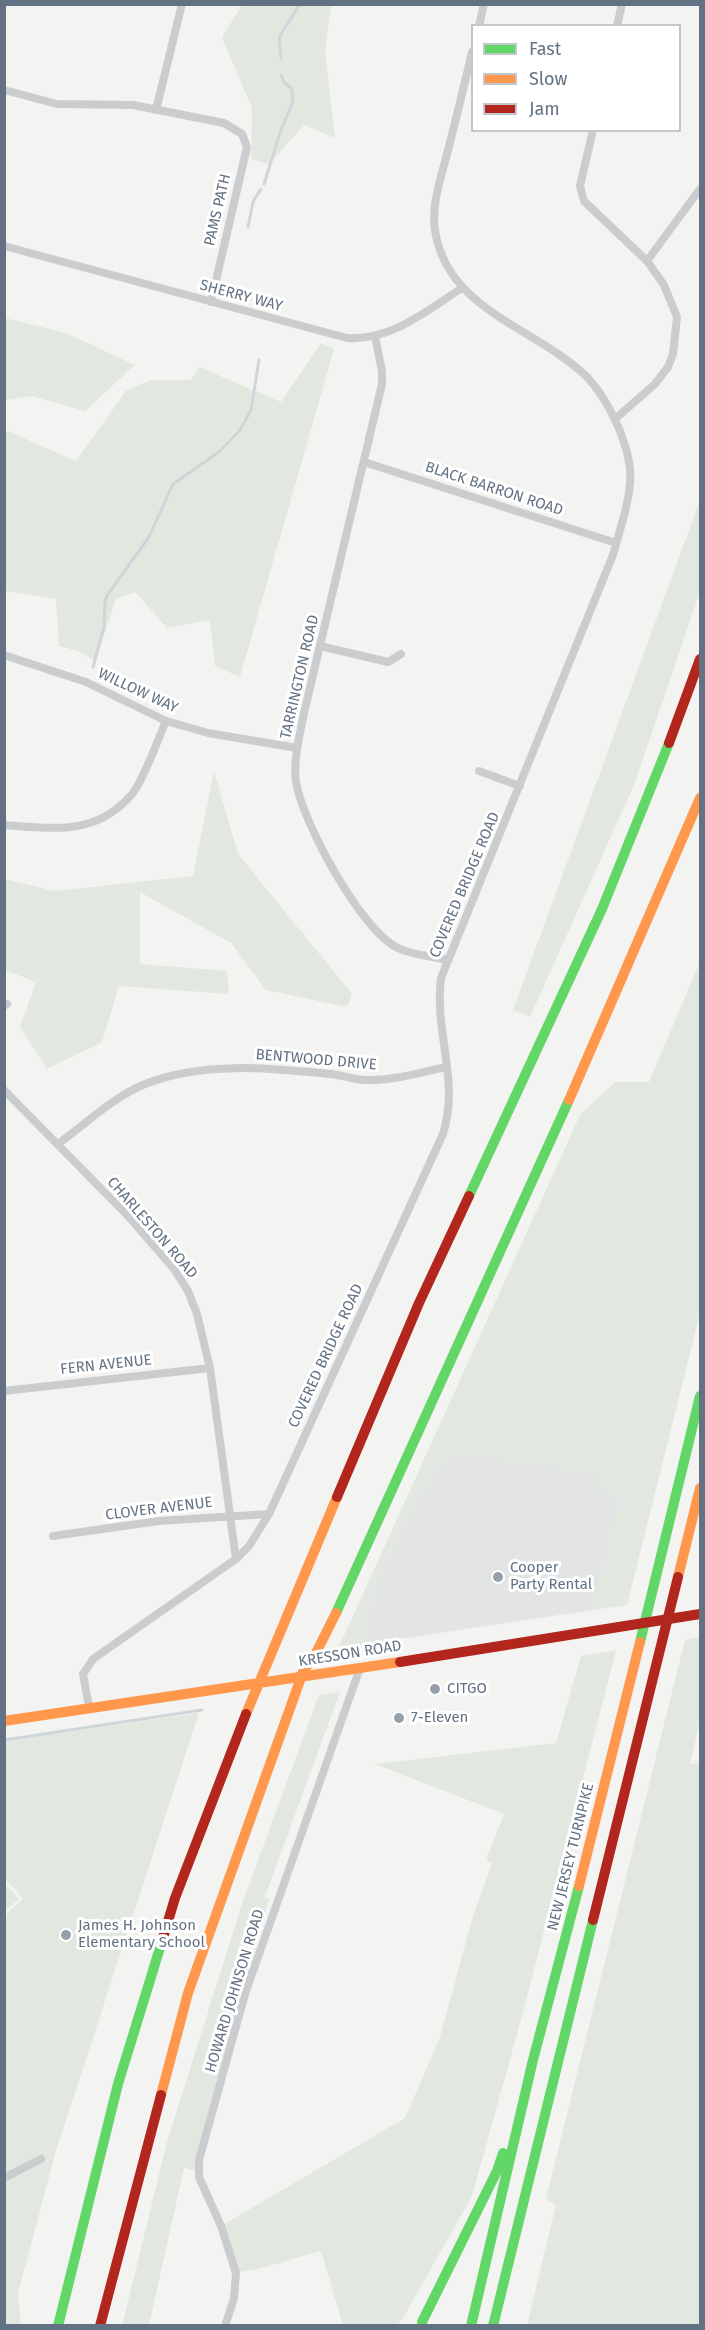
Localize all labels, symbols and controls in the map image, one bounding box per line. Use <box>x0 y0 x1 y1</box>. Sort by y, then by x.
legend <box>471 24 681 132</box>
text: Fast <box>529 38 561 60</box>
text: Slow <box>529 68 567 90</box>
text: Jam <box>529 98 560 120</box>
street label: PAMS PATH <box>201 172 235 248</box>
street label: SHERRY WAY <box>198 276 284 316</box>
street label: BLACK BARRON ROAD <box>423 458 565 520</box>
street label: TARRINGTON ROAD <box>277 613 323 741</box>
street label: WILLOW WAY <box>95 665 181 717</box>
street label: COVERED BRIDGE ROAD <box>426 809 504 961</box>
street label: BENTWOOD DRIVE <box>255 1046 377 1074</box>
street label: CHARLESTON ROAD <box>103 1174 201 1282</box>
street label: COVERED BRIDGE ROAD <box>285 1281 367 1431</box>
street label: FERN AVENUE <box>59 1351 153 1379</box>
street label: CLOVER AVENUE <box>104 1493 214 1525</box>
place label: Cooper Party Rental <box>510 1559 592 1594</box>
marker: Cooper Party Rental <box>491 1570 505 1584</box>
street label: KRESSON ROAD <box>297 1637 403 1671</box>
place label: CITGO <box>447 1680 487 1698</box>
marker: CITGO <box>428 1682 442 1696</box>
place label: 7-Eleven <box>411 1709 468 1727</box>
marker: 7-Eleven <box>392 1711 406 1725</box>
street label: NEW JERSEY TURNPIKE <box>544 1781 598 1933</box>
street label: HOWARD JOHNSON ROAD <box>202 1907 268 2075</box>
place label: James H. Johnson Elementary School <box>78 1917 205 1952</box>
marker: James H. Johnson Elementary School <box>59 1928 73 1942</box>

